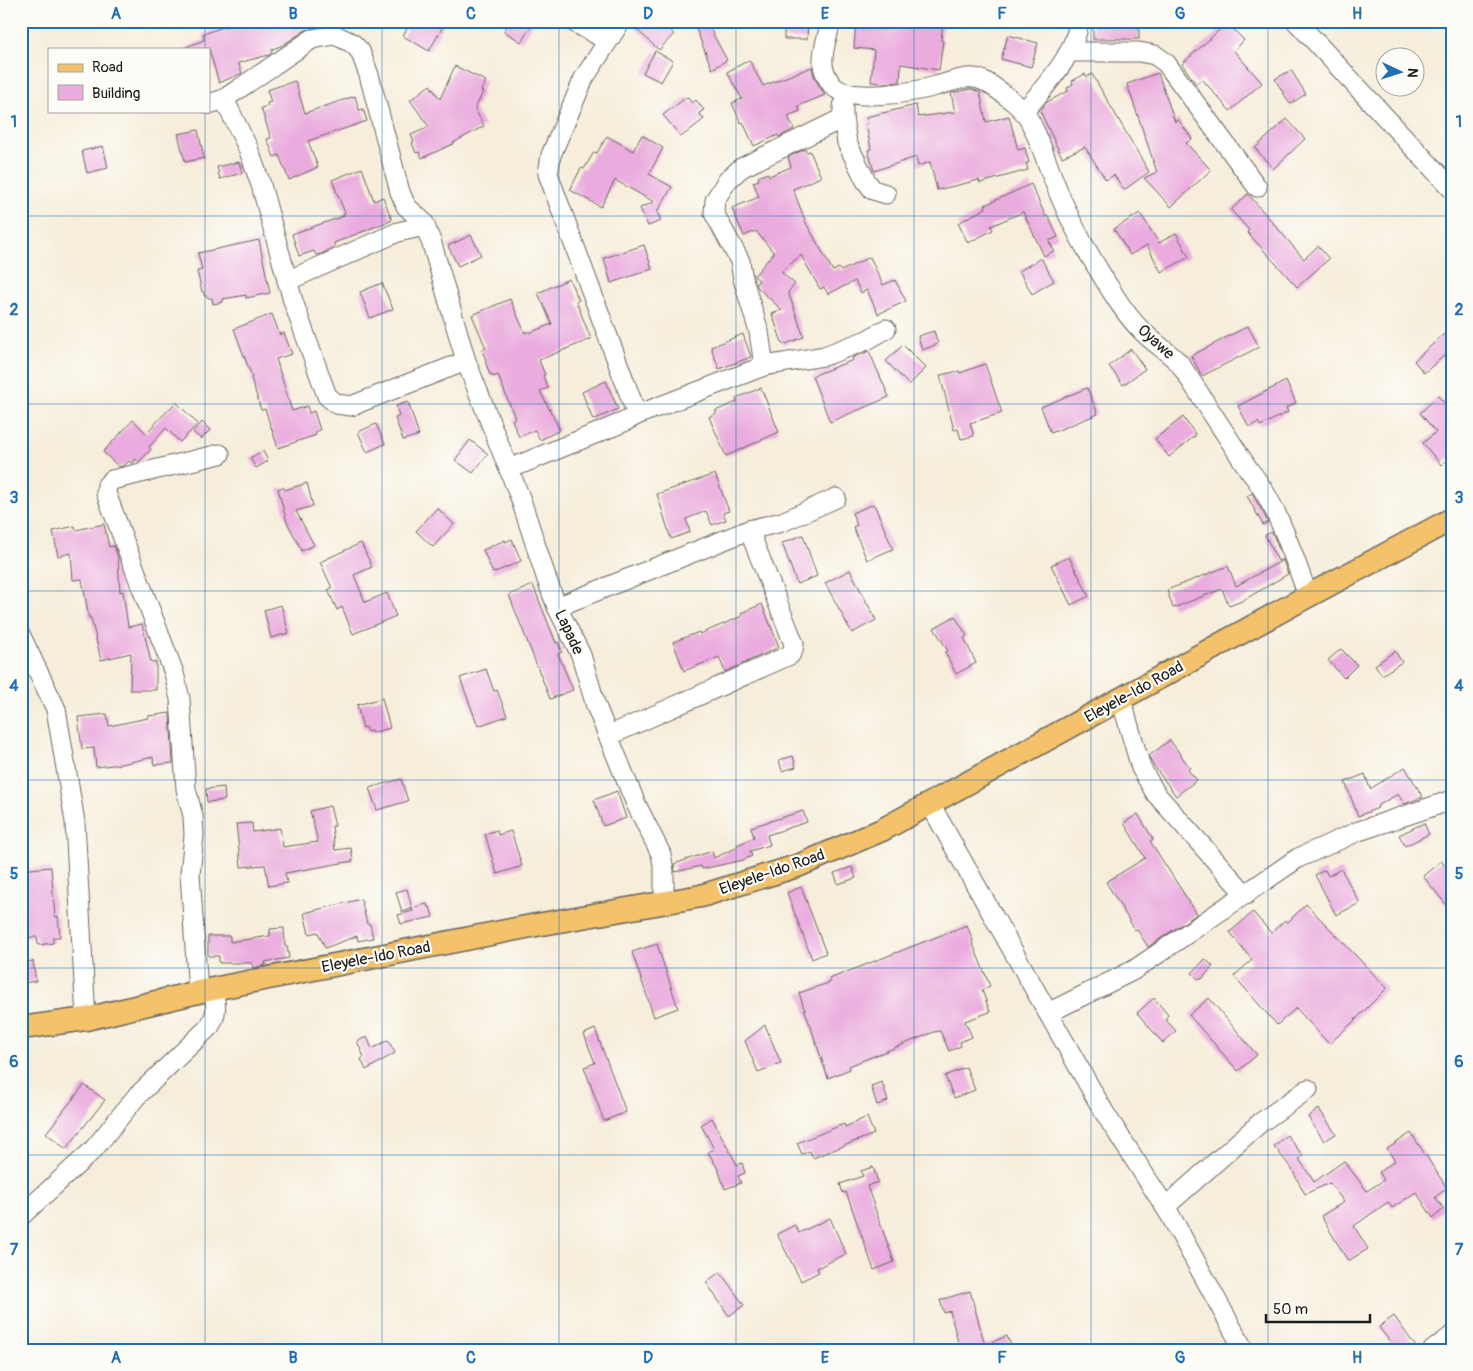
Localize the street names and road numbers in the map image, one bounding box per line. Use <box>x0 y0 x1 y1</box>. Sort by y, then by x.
street label: Oyawe <box>1133 320 1179 364</box>
street label: Lapade <box>550 606 588 658</box>
street label: Eleyele-Ido Road <box>1081 657 1187 727</box>
street label: Eleyele-Ido Road <box>717 845 827 899</box>
street label: Eleyele-Ido Road <box>320 937 432 977</box>

